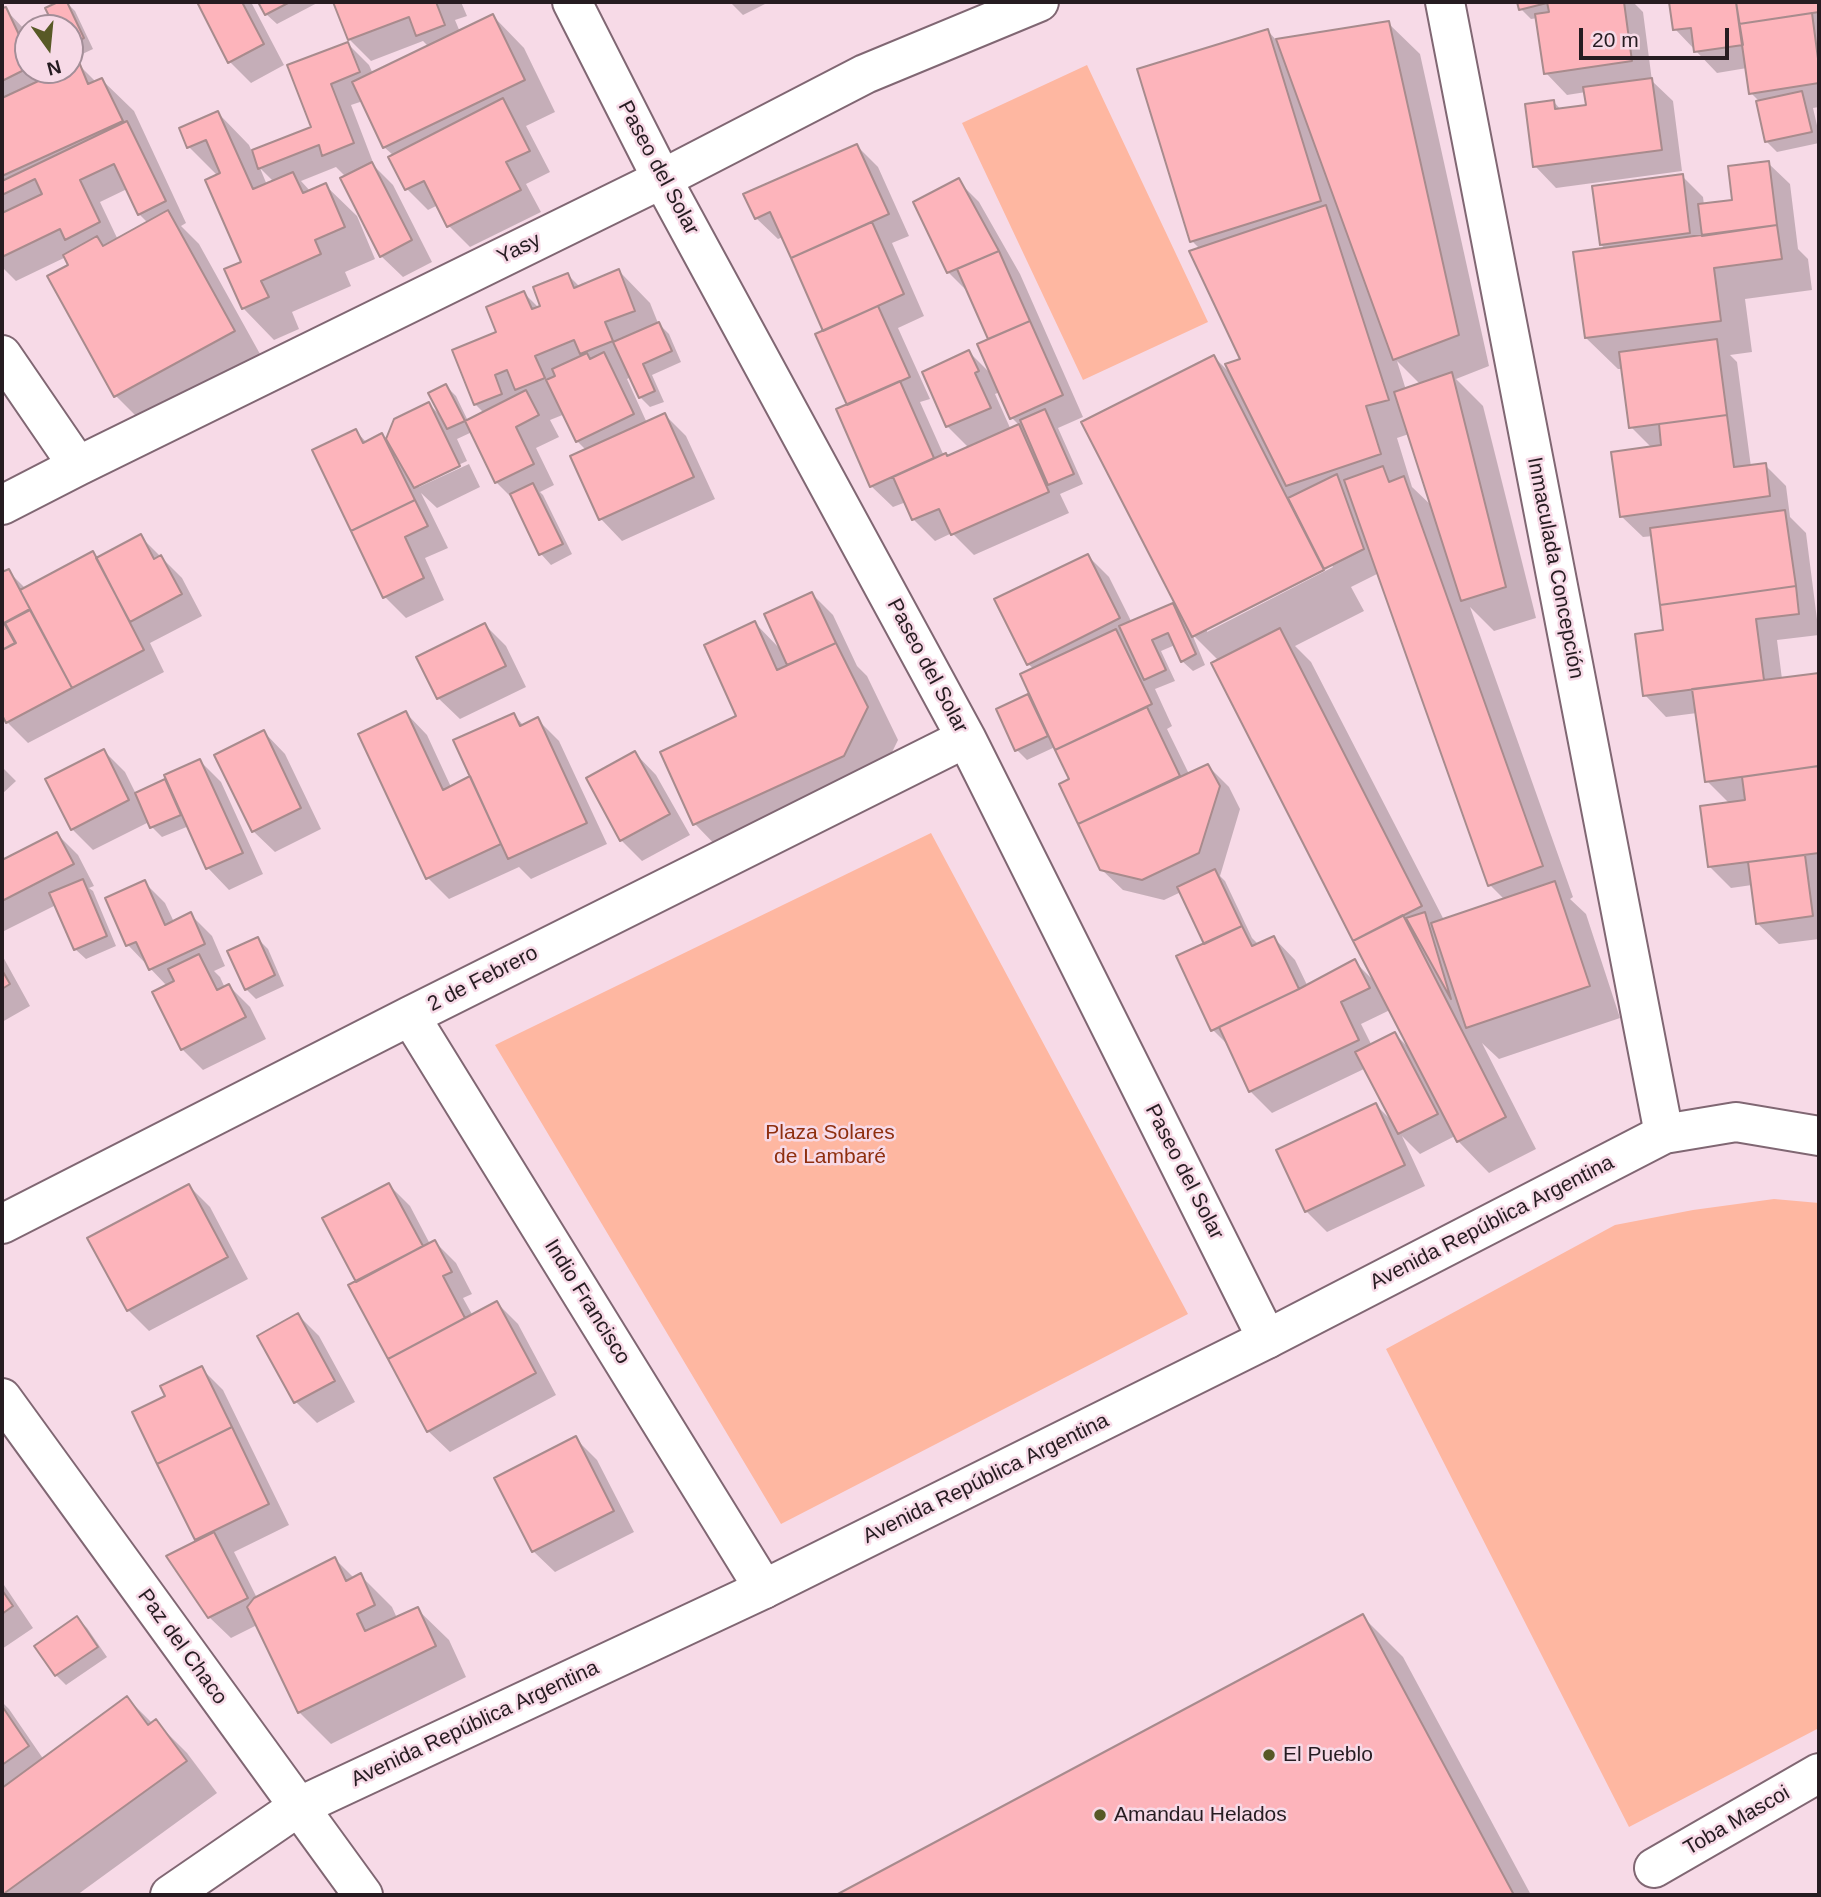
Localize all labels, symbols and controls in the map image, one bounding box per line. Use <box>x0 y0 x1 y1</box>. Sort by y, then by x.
north arrow <box>14 14 84 84</box>
scale bar <box>1583 14 1734 58</box>
text: 20 m <box>1592 28 1639 51</box>
text: N <box>45 56 63 80</box>
street label: Paseo del Solar <box>612 97 704 239</box>
street label: Yasy <box>493 228 545 270</box>
street label: Inmaculada Concepción <box>1521 455 1589 681</box>
street label: Paseo del Solar <box>881 595 973 737</box>
street label: 2 de Febrero <box>424 940 542 1018</box>
street label: Paseo del Solar <box>1139 1100 1229 1244</box>
park label: Plaza Solares de Lambaré <box>765 1120 895 1170</box>
street label: Avenida República Argentina <box>1366 1150 1618 1296</box>
street label: Indio Francisco <box>539 1235 635 1369</box>
street label: Avenida República Argentina <box>859 1408 1113 1550</box>
street label: Paz del Chaco <box>132 1584 232 1710</box>
street label: Avenida República Argentina <box>347 1655 603 1793</box>
place label: El Pueblo <box>1283 1742 1373 1768</box>
marker: El Pueblo <box>1261 1747 1277 1763</box>
street label: Toba Mascoi <box>1680 1781 1794 1861</box>
place label: Amandau Helados <box>1114 1802 1287 1828</box>
marker: Amandau Helados <box>1092 1807 1108 1823</box>

